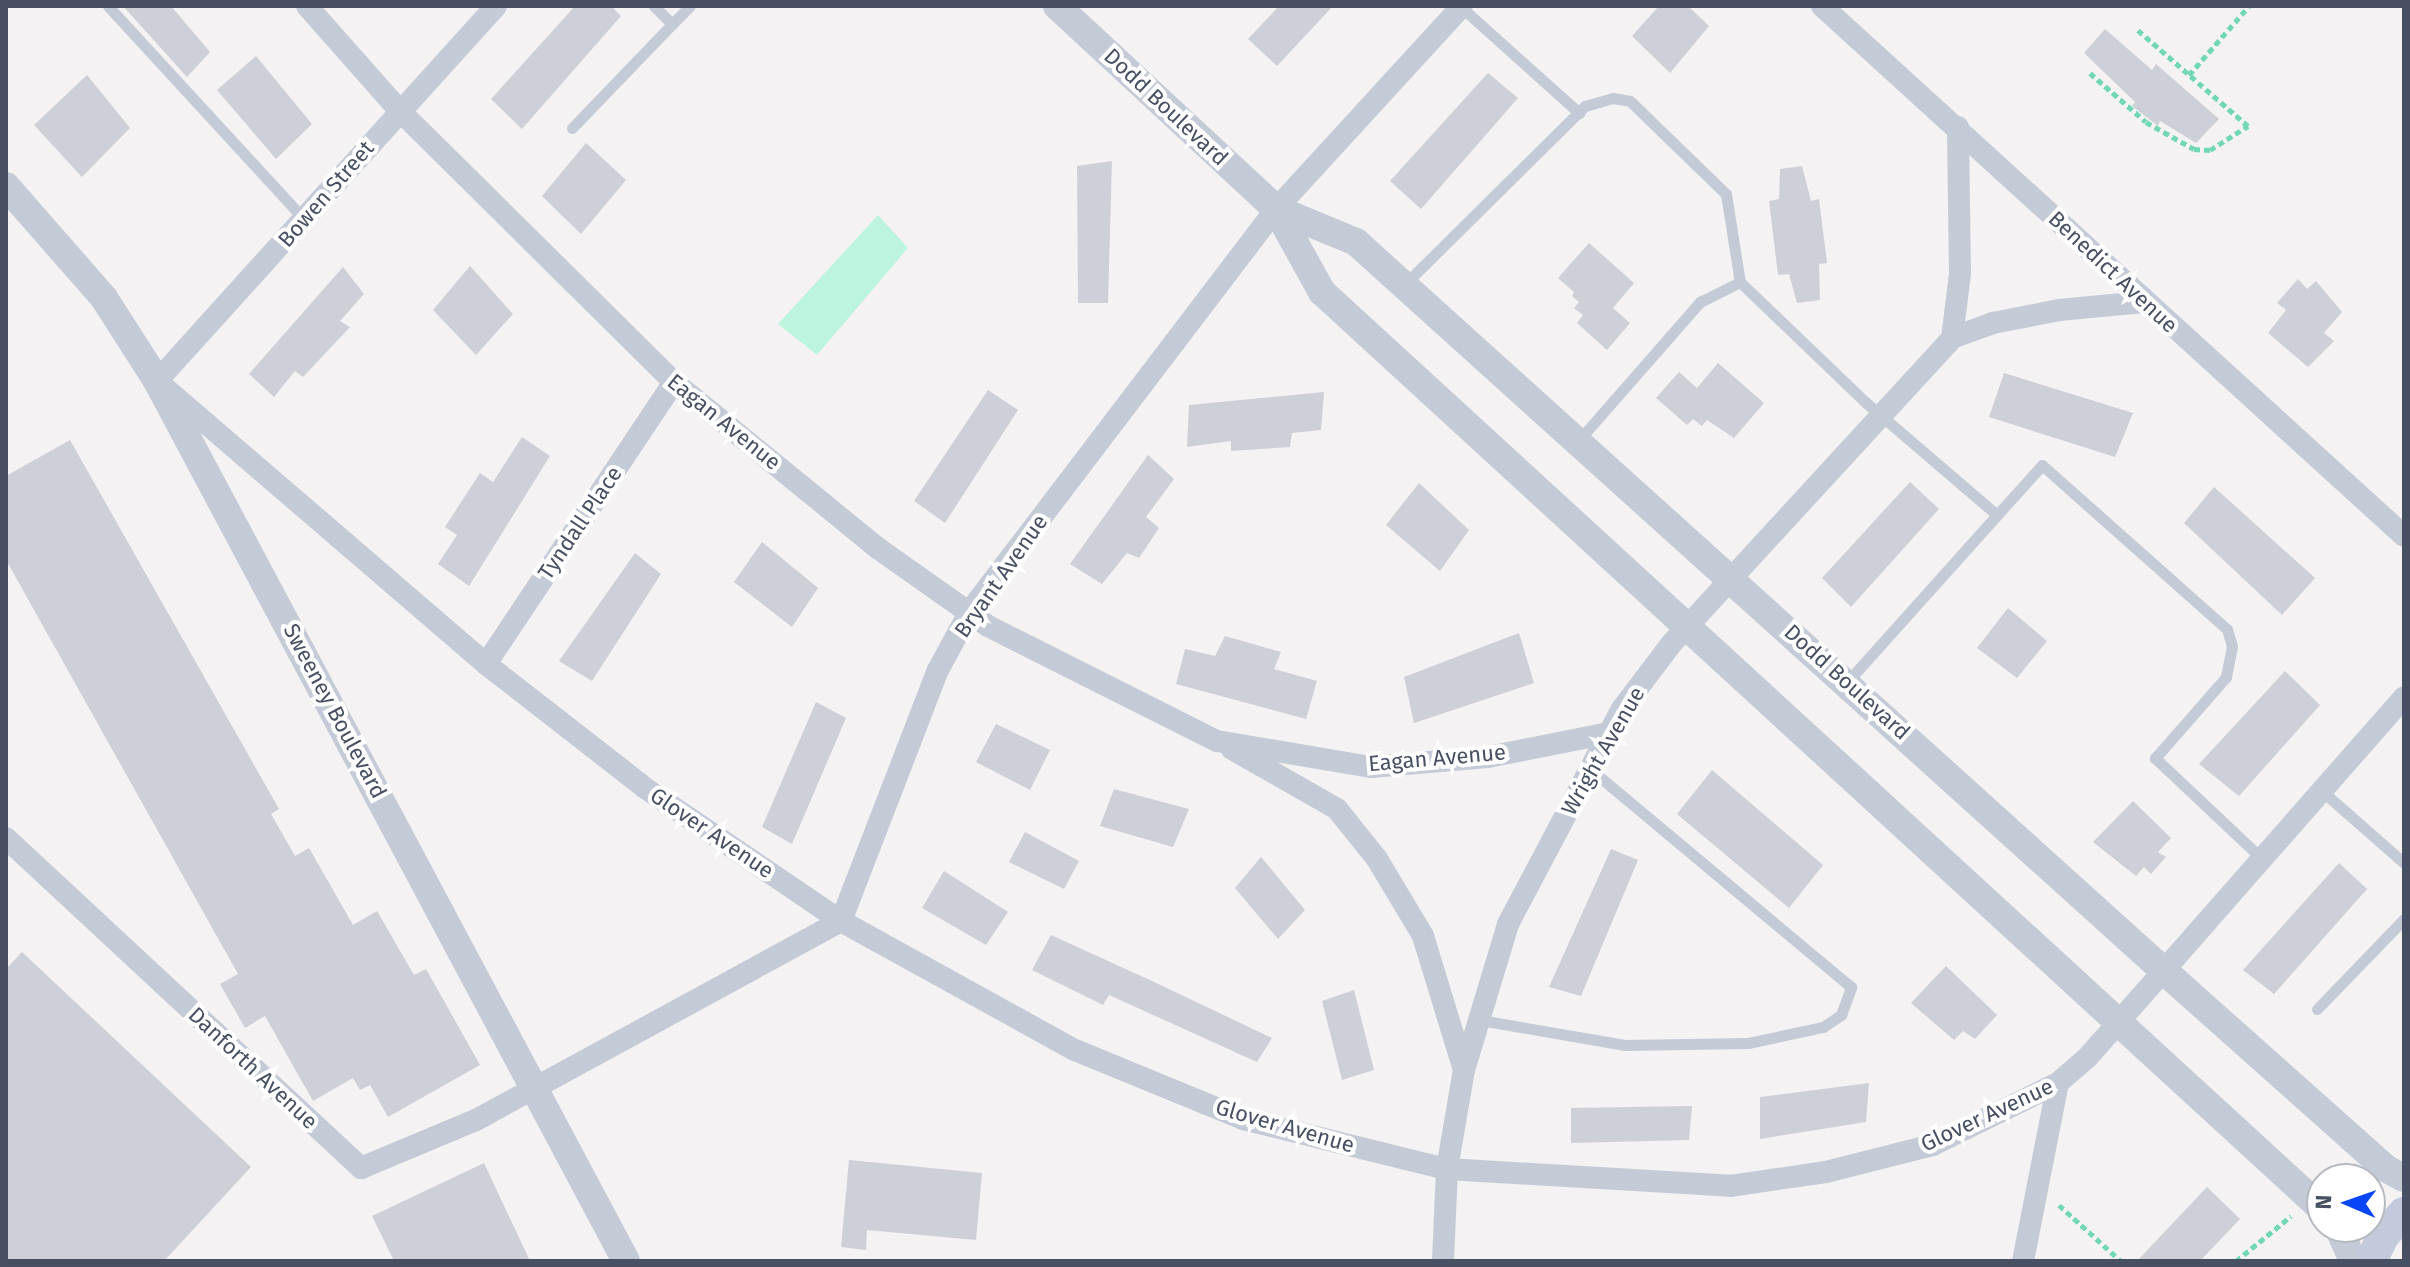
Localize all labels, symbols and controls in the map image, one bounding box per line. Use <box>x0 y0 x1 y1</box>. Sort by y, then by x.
street label: Dodd Boulevard <box>1099 43 1233 171</box>
street label: Bowen Street <box>273 135 379 253</box>
street label: Benedict Avenue <box>2043 205 2183 339</box>
street label: Eagan Avenue <box>662 368 786 476</box>
street label: Tyndall Place <box>532 461 628 585</box>
street label: Bryant Avenue <box>949 509 1053 643</box>
street label: Sweeney Boulevard <box>278 619 392 803</box>
street label: Dodd Boulevard <box>1779 619 1915 745</box>
street label: Wright Avenue <box>1556 682 1650 820</box>
street label: Eagan Avenue <box>1367 739 1507 777</box>
street label: Glover Avenue <box>645 782 779 884</box>
street label: Danforth Avenue <box>183 1001 323 1135</box>
street label: Glover Avenue <box>1917 1073 2057 1157</box>
street label: Glover Avenue <box>1213 1094 1357 1158</box>
north arrow <box>2306 1163 2386 1243</box>
text: N <box>2310 1194 2337 1210</box>

